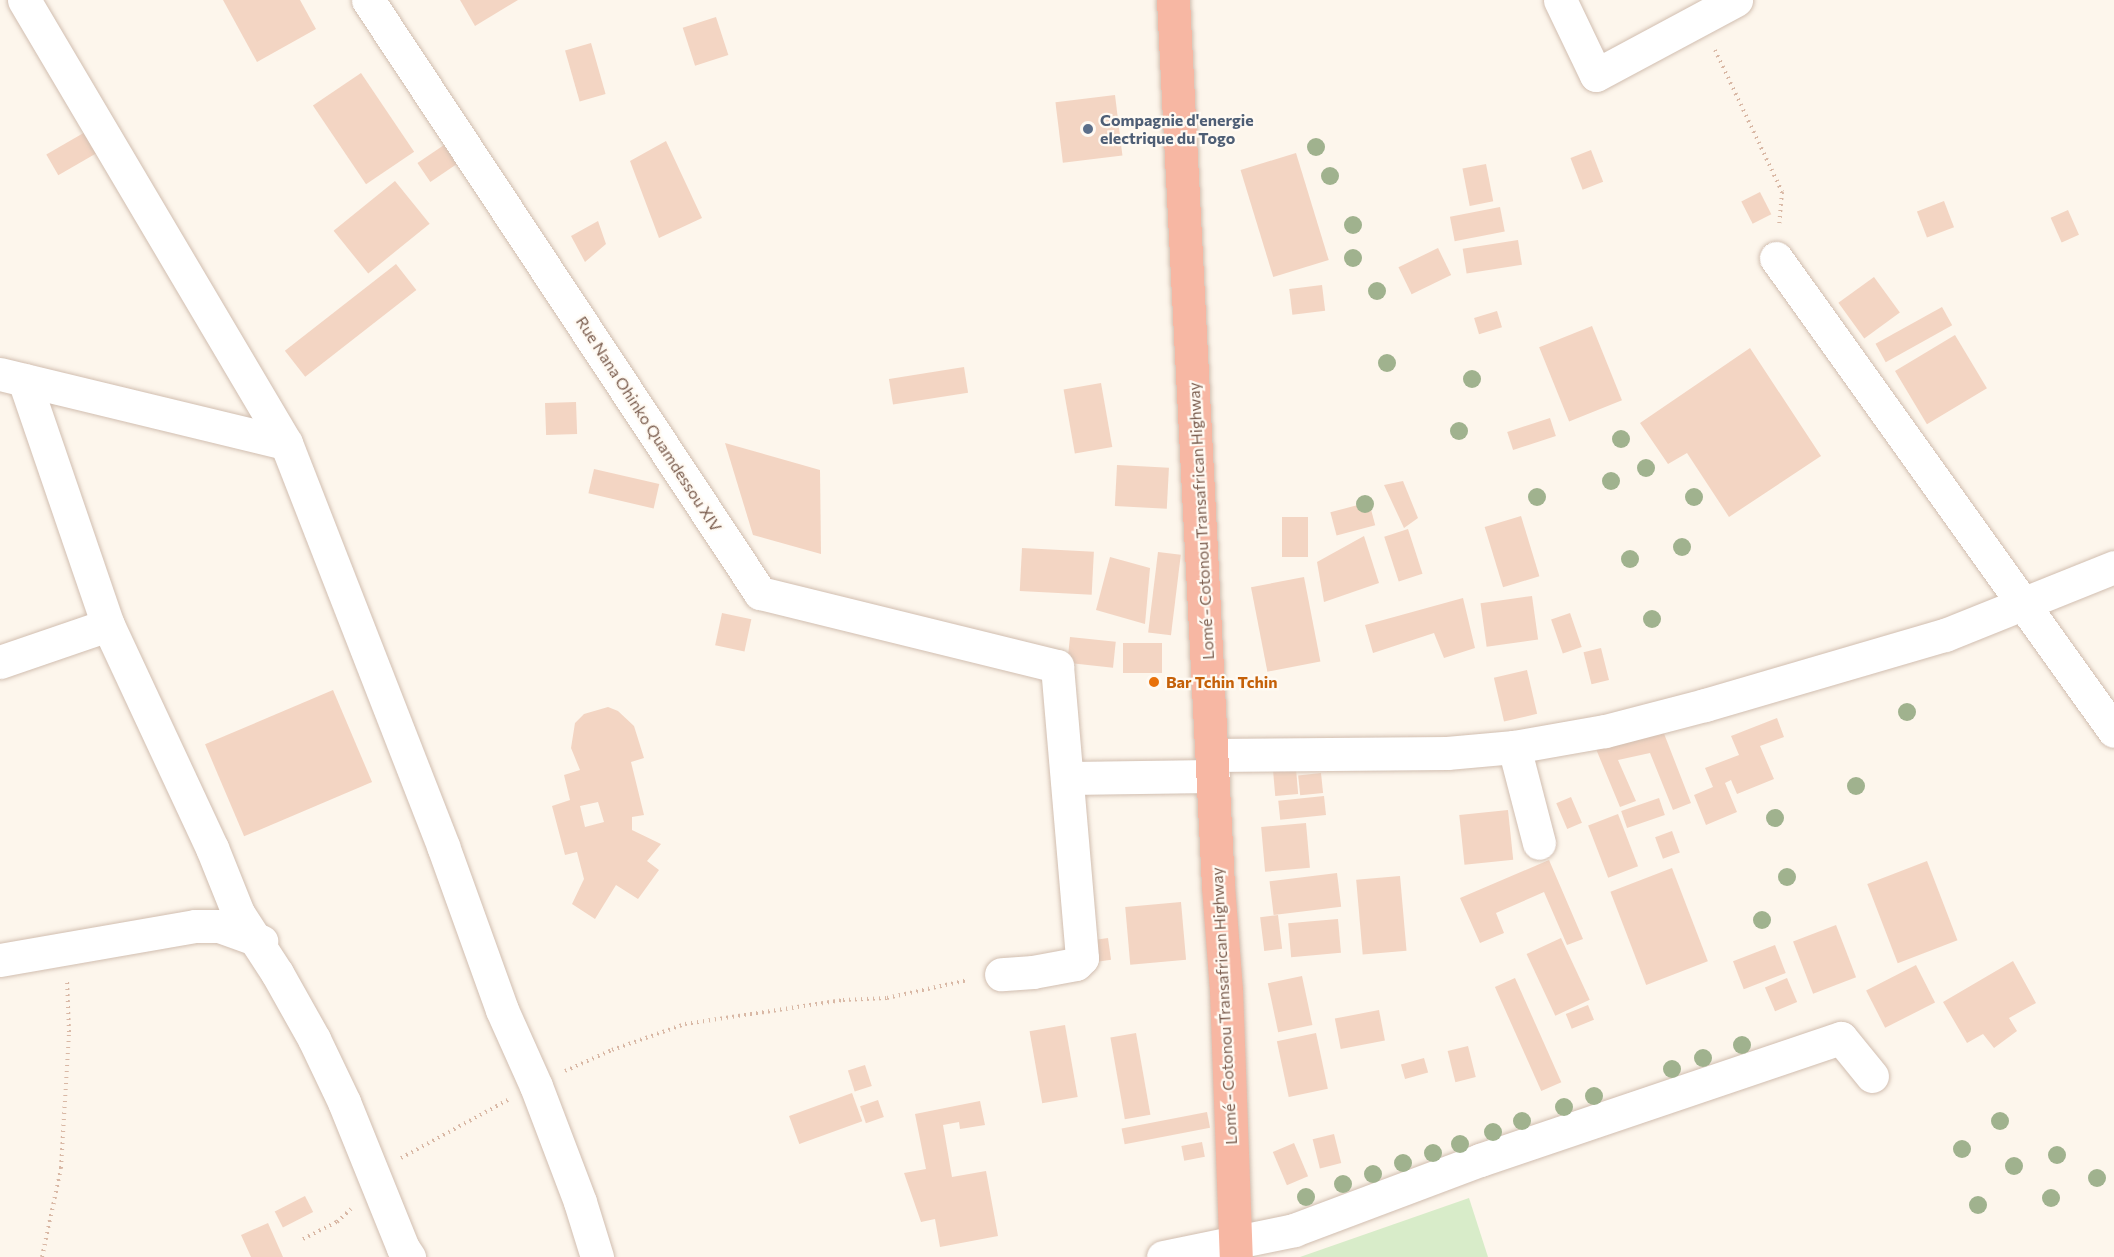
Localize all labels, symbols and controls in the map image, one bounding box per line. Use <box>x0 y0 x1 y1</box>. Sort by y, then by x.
place label: Compagnie d'energie electrique du Togo <box>1100 110 1254 148</box>
marker: Compagnie d'energie electrique du Togo <box>1081 122 1095 136</box>
street label: Rue Nana Ohinko Quamdessou XIV <box>572 313 726 535</box>
street label: Lomé - Cotonou Transafrican Highway <box>1184 382 1218 660</box>
place label: Bar Tchin Tchin <box>1166 672 1277 692</box>
marker: Bar Tchin Tchin <box>1147 675 1161 689</box>
street label: Lomé - Cotonou Transafrican Highway <box>1207 867 1241 1145</box>

